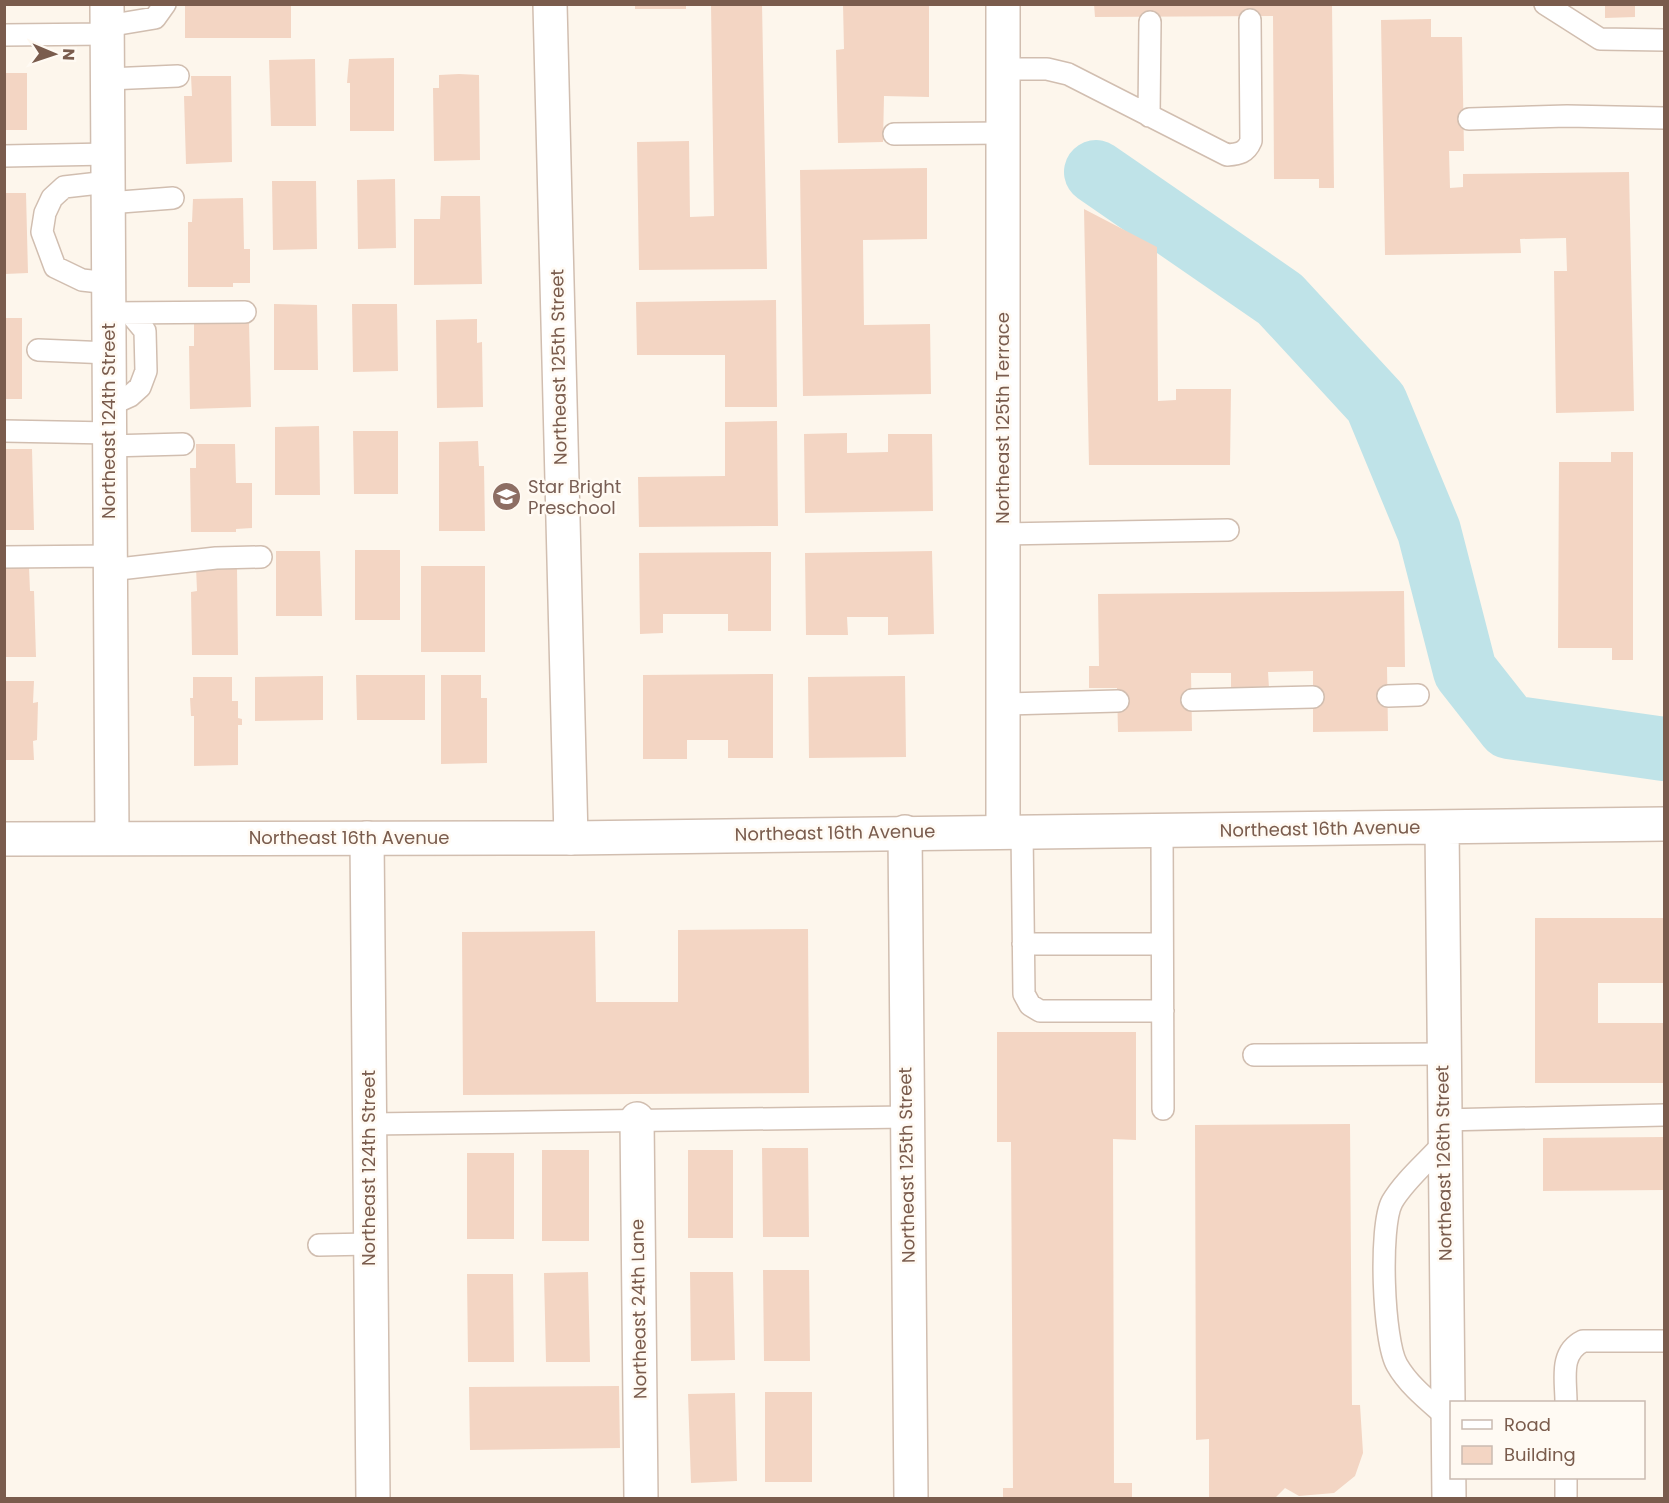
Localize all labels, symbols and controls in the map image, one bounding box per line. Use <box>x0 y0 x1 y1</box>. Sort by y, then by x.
north arrow <box>24 24 84 84</box>
text: N <box>57 48 80 61</box>
street label: Northeast 125th Street <box>544 269 573 465</box>
street label: Northeast 125th Terrace <box>990 312 1015 524</box>
street label: Northeast 124th Street <box>96 323 121 519</box>
place label: Star Bright Preschool <box>528 474 621 520</box>
school or university icon: Star Bright Preschool <box>491 481 523 513</box>
street label: Northeast 16th Avenue <box>1219 814 1421 843</box>
street label: Northeast 16th Avenue <box>734 818 936 847</box>
street label: Northeast 16th Avenue <box>249 825 449 850</box>
street label: Northeast 126th Street <box>1429 1065 1458 1261</box>
street label: Northeast 125th Street <box>892 1067 921 1263</box>
street label: Northeast 124th Street <box>356 1070 381 1266</box>
street label: Northeast 24th Lane <box>624 1219 653 1399</box>
legend <box>1450 1401 1645 1479</box>
text: Road <box>1504 1412 1551 1437</box>
text: Building <box>1504 1442 1576 1467</box>

